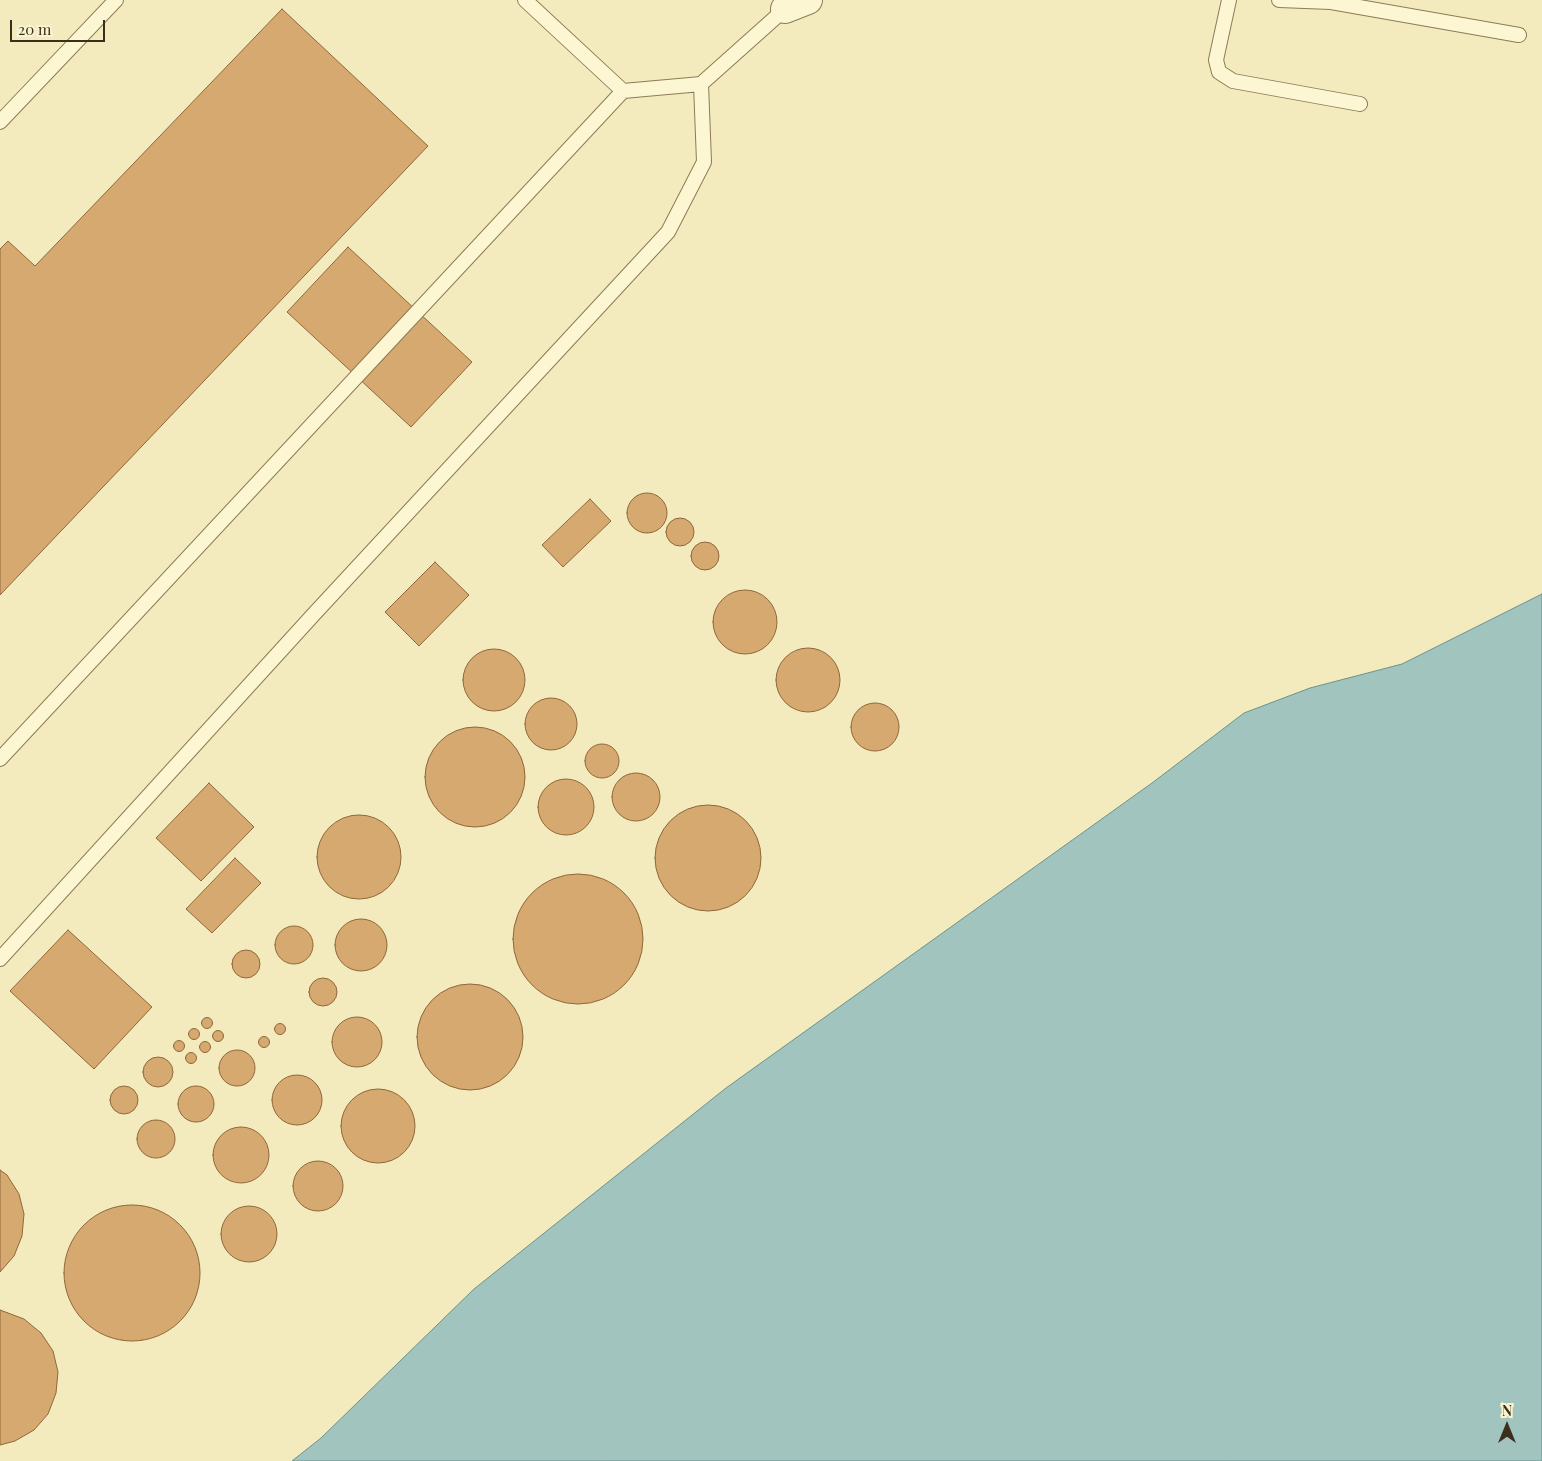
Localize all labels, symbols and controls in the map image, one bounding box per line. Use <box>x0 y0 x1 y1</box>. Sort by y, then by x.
scale bar <box>12 10 108 42</box>
text: 20 m <box>18 19 51 39</box>
north arrow <box>1482 1401 1532 1451</box>
text: N <box>1502 1401 1512 1420</box>

